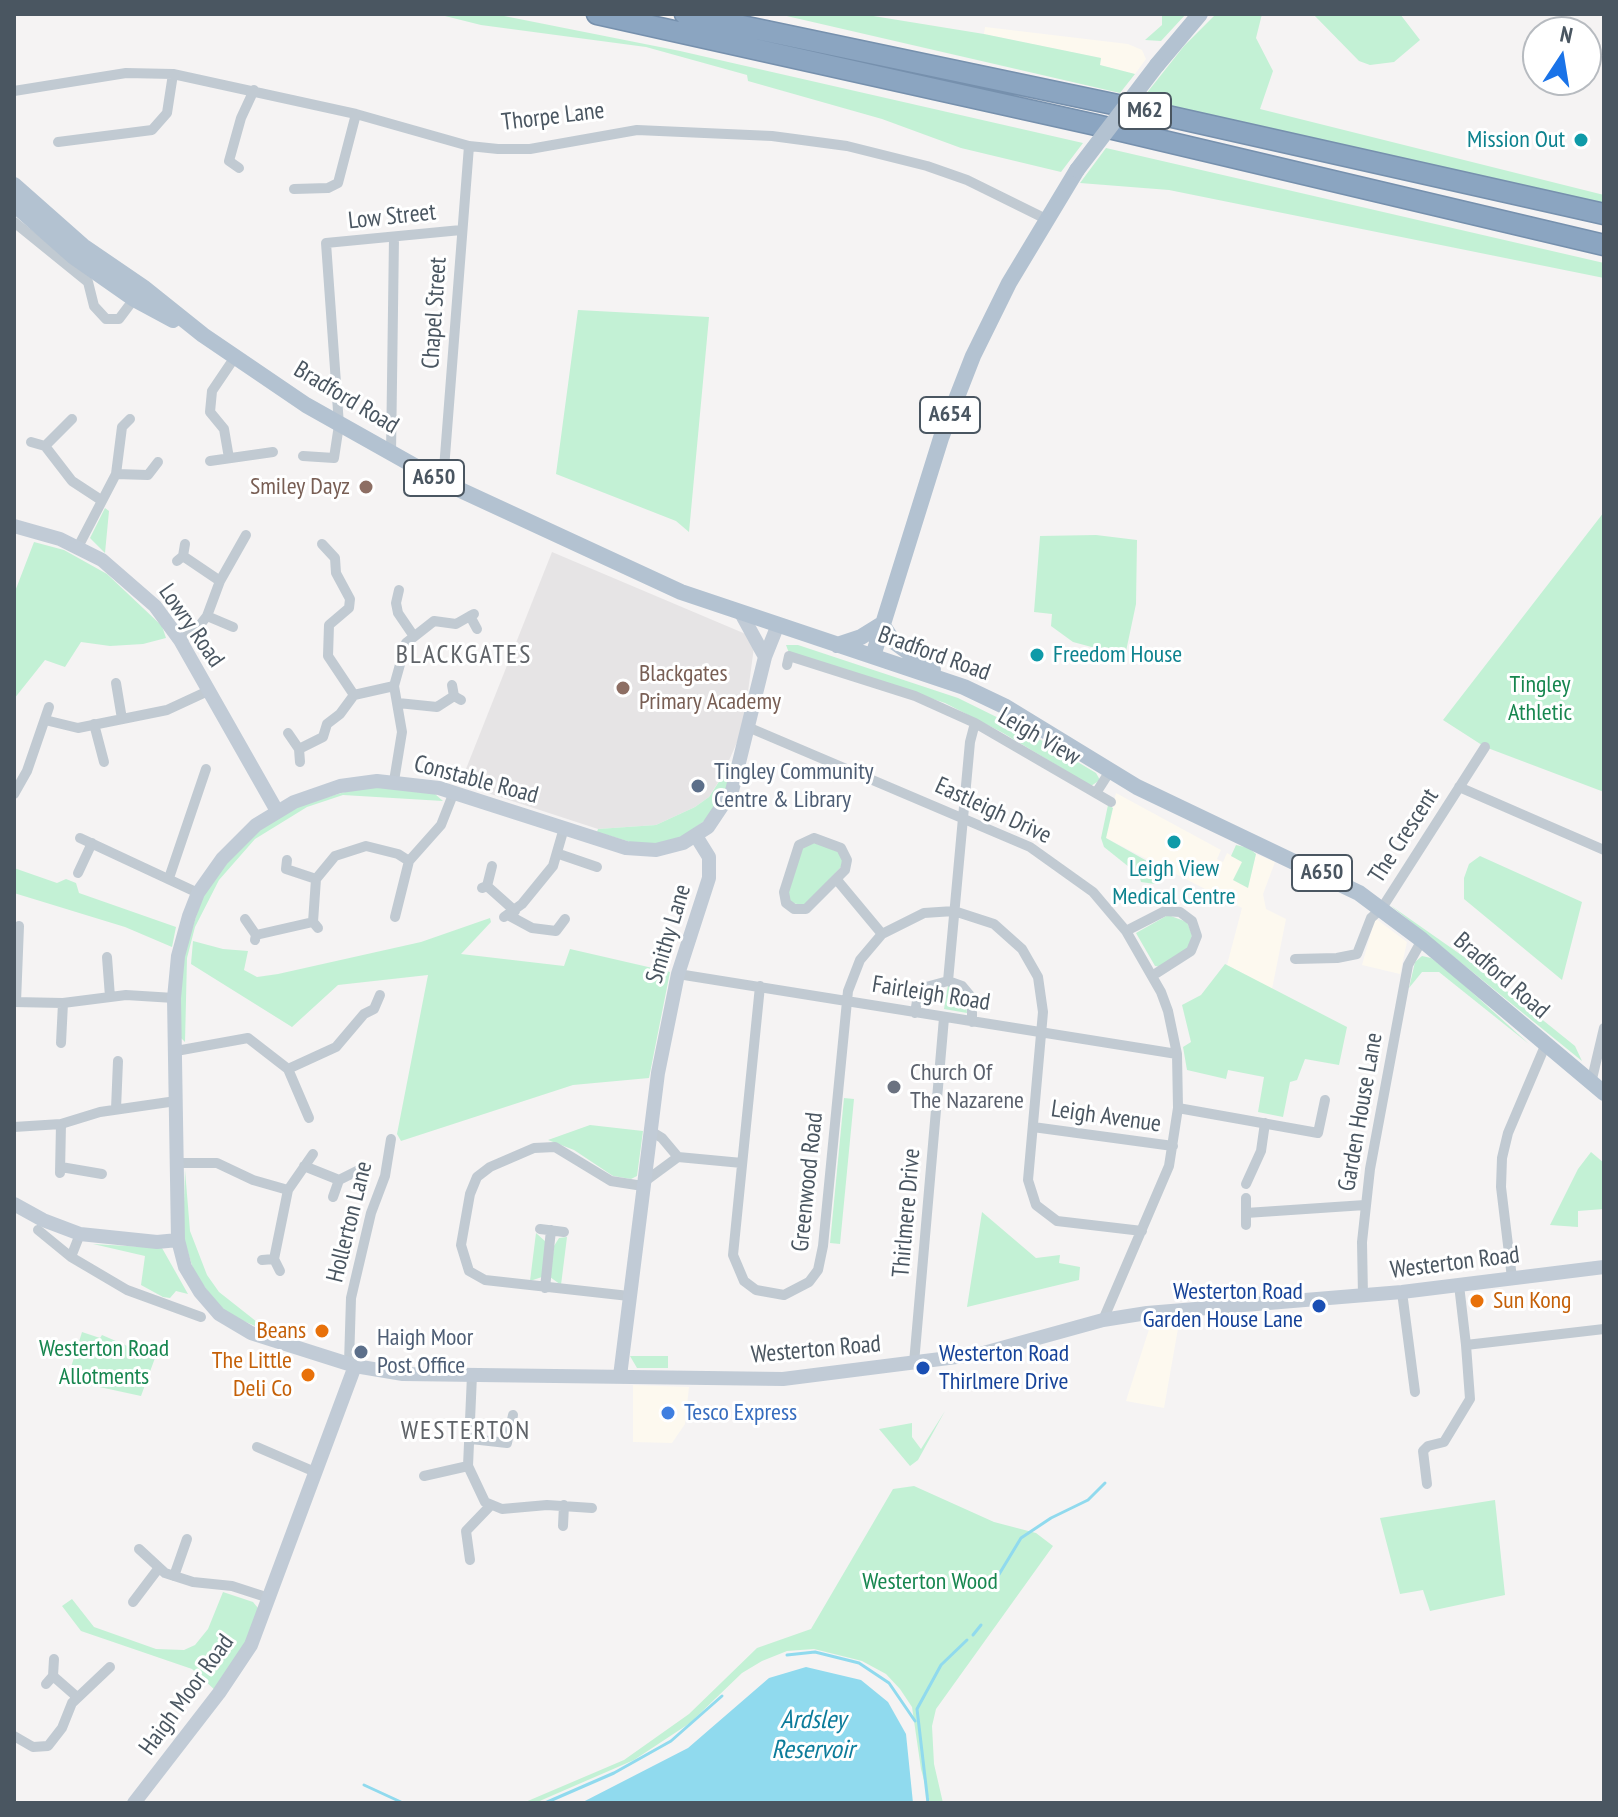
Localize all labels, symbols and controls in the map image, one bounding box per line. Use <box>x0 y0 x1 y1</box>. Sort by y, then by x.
north arrow <box>1522 16 1602 96</box>
text: N <box>1558 20 1575 49</box>
road number: M62 <box>1119 93 1171 129</box>
street label: Thorpe Lane <box>500 96 606 138</box>
place label: Mission Out <box>1467 126 1565 154</box>
marker: Mission Out <box>1572 131 1590 149</box>
street label: Low Street <box>347 198 437 236</box>
street label: Chapel Street <box>417 256 453 370</box>
street label: Bradford Road <box>288 355 404 441</box>
road number: A654 <box>920 397 980 433</box>
road number: A650 <box>404 460 464 496</box>
place label: Smiley Dayz <box>250 473 350 501</box>
marker: Smiley Dayz <box>357 478 375 496</box>
street label: Lowry Road <box>152 579 230 673</box>
street label: Bradford Road <box>874 620 994 688</box>
district label: BLACKGATES <box>396 640 532 672</box>
place label: Freedom House <box>1053 641 1182 669</box>
marker: Freedom House <box>1028 646 1046 664</box>
place label: Blackgates Primary Academy <box>639 660 781 716</box>
park label: Tingley Athletic <box>1508 671 1572 727</box>
marker: Blackgates Primary Academy <box>614 679 632 697</box>
street label: Leigh View <box>993 702 1085 772</box>
street label: Constable Road <box>411 750 541 810</box>
place label: Tingley Community Centre & Library <box>714 758 874 814</box>
street label: Eastleigh Drive <box>930 772 1056 850</box>
marker: Tingley Community Centre & Library <box>689 777 707 795</box>
street label: The Crescent <box>1363 783 1445 889</box>
marker: Leigh View Medical Centre <box>1165 833 1183 851</box>
place label: Leigh View Medical Centre <box>1112 855 1236 911</box>
road number: A650 <box>1292 855 1352 891</box>
street label: Smithy Lane <box>640 881 698 987</box>
street label: Bradford Road <box>1447 927 1555 1025</box>
street label: Fairleigh Road <box>870 970 992 1018</box>
street label: Garden House Lane <box>1333 1031 1389 1193</box>
place label: Church Of The Nazarene <box>910 1059 1024 1115</box>
marker: Church Of The Nazarene <box>885 1078 903 1096</box>
street label: Leigh Avenue <box>1049 1095 1163 1139</box>
street label: Greenwood Road <box>786 1111 830 1253</box>
street label: Thirlmere Drive <box>887 1147 927 1279</box>
street label: Hollerton Lane <box>321 1159 379 1285</box>
street label: Westerton Road <box>1389 1241 1521 1285</box>
place label: Westerton Road Garden House Lane <box>1143 1278 1303 1334</box>
place label: Sun Kong <box>1493 1287 1571 1315</box>
marker: Sun Kong <box>1468 1292 1486 1310</box>
marker: Westerton Road Garden House Lane <box>1310 1297 1328 1315</box>
place label: Beans <box>257 1317 306 1345</box>
marker: Beans <box>313 1322 331 1340</box>
place label: Haigh Moor Post Office <box>377 1324 473 1380</box>
street label: Westerton Road <box>750 1330 882 1370</box>
park label: Westerton Road Allotments <box>39 1335 169 1391</box>
place label: Westerton Road Thirlmere Drive <box>939 1340 1069 1396</box>
marker: Haigh Moor Post Office <box>352 1343 370 1361</box>
place label: The Little Deli Co <box>212 1347 292 1403</box>
marker: Westerton Road Thirlmere Drive <box>914 1359 932 1377</box>
marker: The Little Deli Co <box>299 1366 317 1384</box>
place label: Tesco Express <box>684 1399 797 1427</box>
marker: Tesco Express <box>659 1404 677 1422</box>
district label: WESTERTON <box>401 1416 531 1448</box>
park label: Westerton Wood <box>862 1568 998 1596</box>
street label: Haigh Moor Road <box>134 1629 240 1761</box>
water label: Ardsley Reservoir <box>772 1705 854 1766</box>

